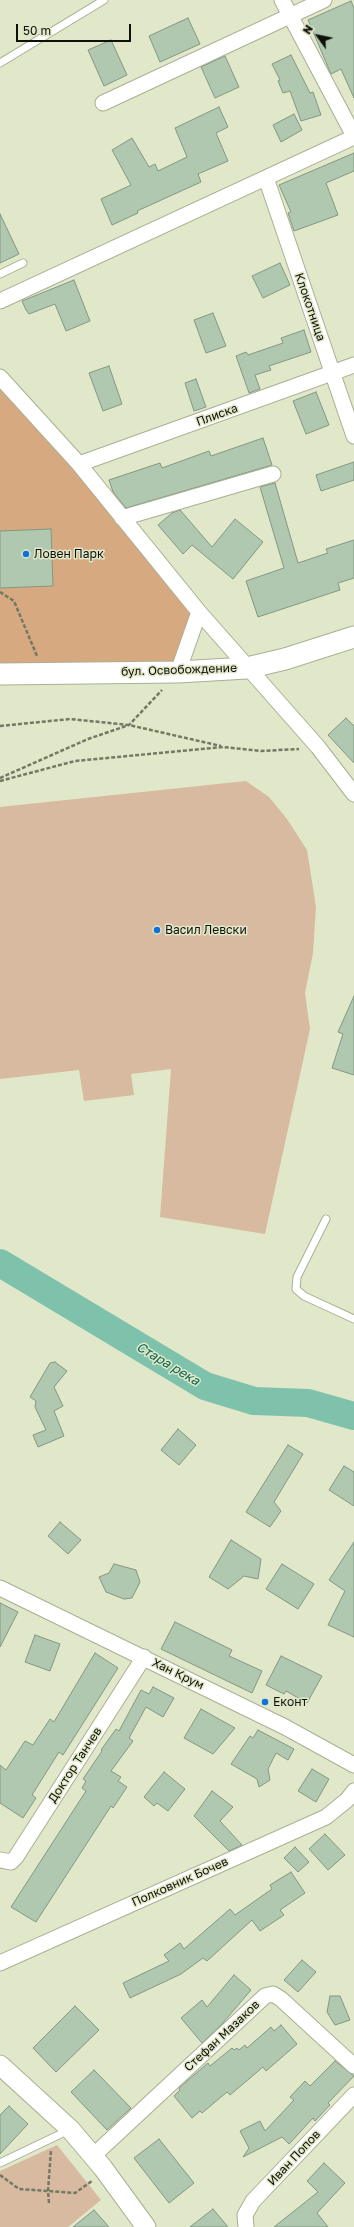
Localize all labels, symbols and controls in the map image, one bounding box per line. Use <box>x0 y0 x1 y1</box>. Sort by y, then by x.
scale bar <box>18 16 133 42</box>
north arrow <box>298 16 338 56</box>
text: N <box>300 22 315 36</box>
text: 50 m <box>23 23 51 38</box>
street label: Клокотница <box>292 271 328 343</box>
street label: Плиска <box>194 401 240 429</box>
place label: Ловен Парк <box>34 547 104 561</box>
marker: Ловен Парк <box>21 549 31 559</box>
street label: бул. Освобождение <box>121 661 237 679</box>
place label: Васил Левски <box>165 923 247 937</box>
marker: Васил Левски <box>152 925 162 935</box>
water label: Стара река <box>134 1339 202 1389</box>
street label: Хан Крум <box>150 1655 206 1693</box>
place label: Еконт <box>273 1695 307 1709</box>
marker: Еконт <box>260 1697 270 1707</box>
street label: Доктор Танчев <box>45 1725 105 1805</box>
street label: Полковник Бочев <box>130 1854 230 1910</box>
street label: Стефан Мазаков <box>181 1997 263 2075</box>
street label: Иван Попов <box>265 2127 323 2189</box>

